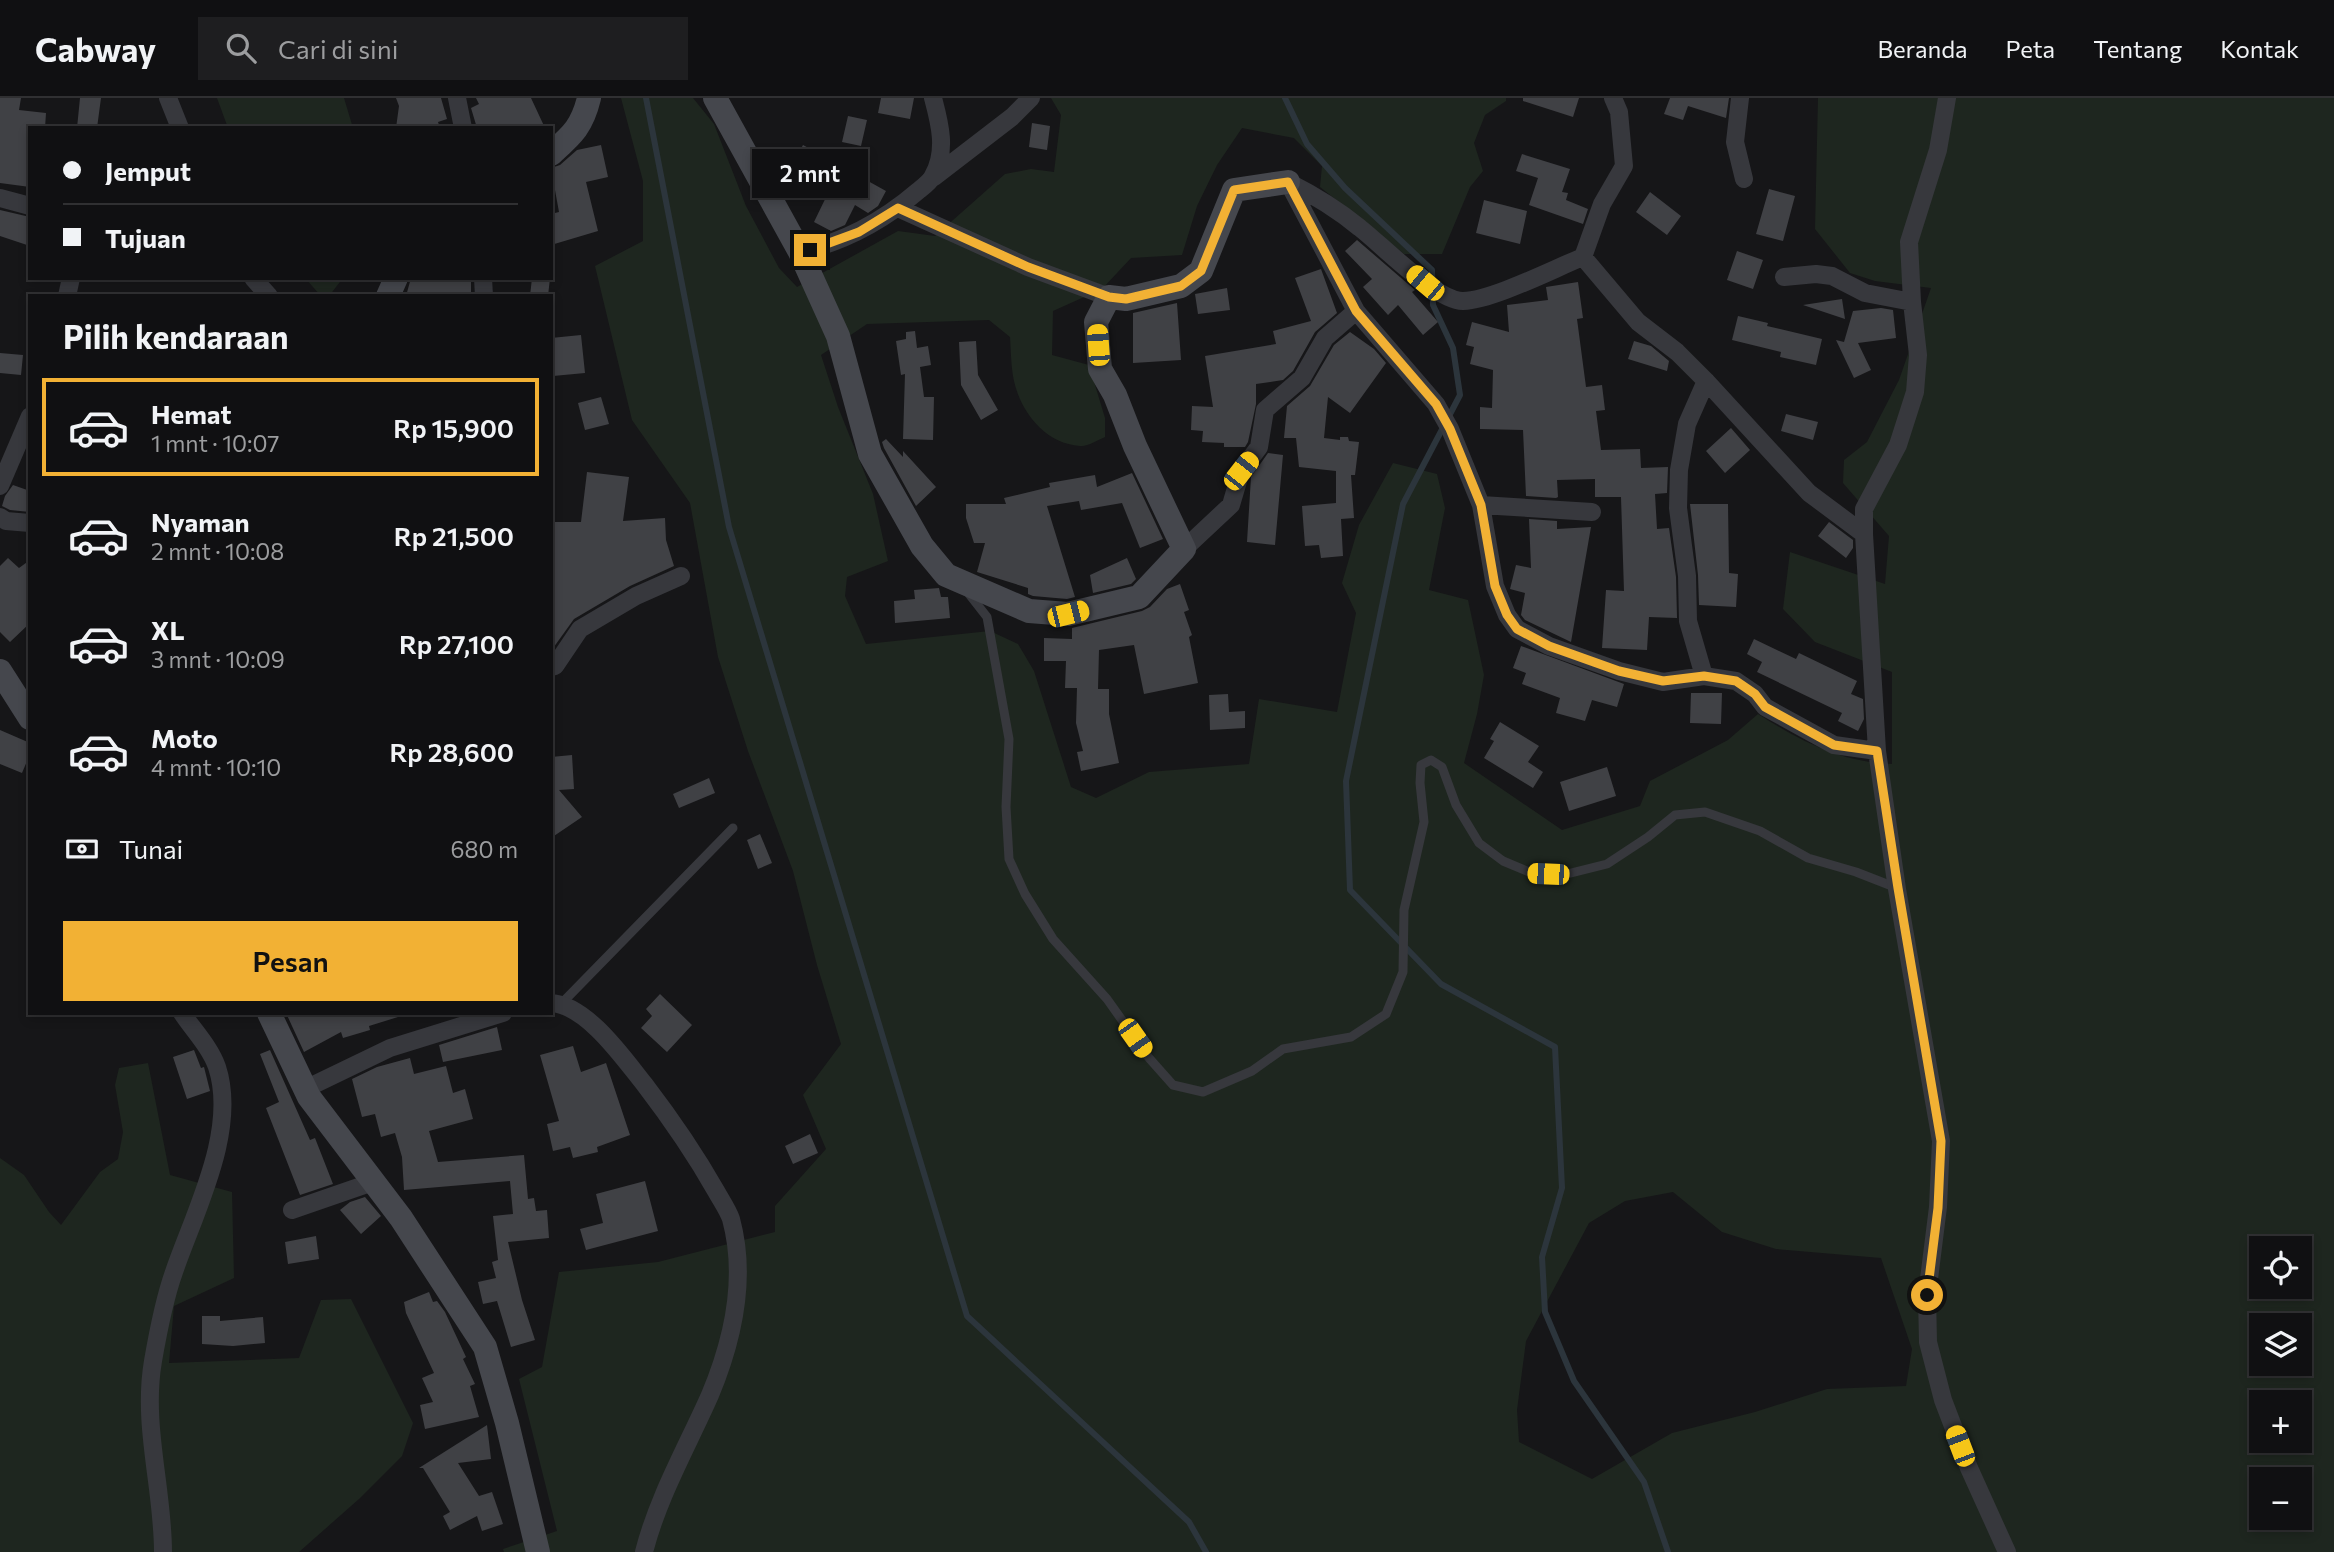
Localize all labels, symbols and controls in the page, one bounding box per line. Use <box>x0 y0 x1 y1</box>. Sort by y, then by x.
search box <box>198 17 688 80</box>
text: Cabway <box>35 28 156 69</box>
icon: search <box>222 29 260 67</box>
text: Cari di sini <box>278 33 398 64</box>
text: Beranda <box>1877 34 1968 63</box>
text: Peta <box>2006 34 2055 63</box>
text: Tentang <box>2093 34 2182 63</box>
text: Kontak <box>2220 34 2299 63</box>
callout: 2 mnt <box>752 149 868 198</box>
text: Jemput <box>105 155 191 186</box>
text: 2 mnt <box>780 159 840 187</box>
text: Tujuan <box>105 222 186 253</box>
route end <box>794 234 826 266</box>
car <box>1403 261 1448 305</box>
text: Pilih kendaraan <box>63 316 289 356</box>
car <box>1087 323 1110 367</box>
icon: car <box>67 396 130 459</box>
text: Hemat <box>151 398 232 429</box>
text: Rp 15,900 <box>393 412 514 443</box>
text: 1 mnt · 10:07 <box>151 429 279 457</box>
car <box>1220 448 1263 494</box>
icon: car <box>67 504 130 567</box>
text: Nyaman <box>151 506 250 537</box>
text: Rp 21,500 <box>394 520 514 551</box>
text: 2 mnt · 10:08 <box>151 537 284 565</box>
car <box>1046 599 1091 629</box>
icon: car <box>67 612 130 675</box>
text: XL <box>151 614 185 645</box>
text: Rp 27,100 <box>399 628 514 659</box>
text: 3 mnt · 10:09 <box>151 645 285 673</box>
icon: car <box>67 720 130 783</box>
text: Moto <box>151 722 218 753</box>
text: Rp 28,600 <box>389 736 514 767</box>
text: 4 mnt · 10:10 <box>151 753 281 781</box>
icon: cash <box>63 830 101 868</box>
text: Tunai <box>119 833 183 864</box>
text: 680 m <box>451 835 518 863</box>
car <box>1527 863 1570 885</box>
button: Pesan <box>63 921 518 1001</box>
car <box>1115 1015 1156 1061</box>
map controls <box>2249 1236 2312 1530</box>
button: locate <box>2249 1236 2312 1299</box>
route start <box>1911 1279 1943 1311</box>
button: layers <box>2249 1313 2312 1376</box>
button: + <box>2249 1390 2312 1453</box>
car <box>1943 1423 1978 1469</box>
button: − <box>2249 1467 2312 1530</box>

